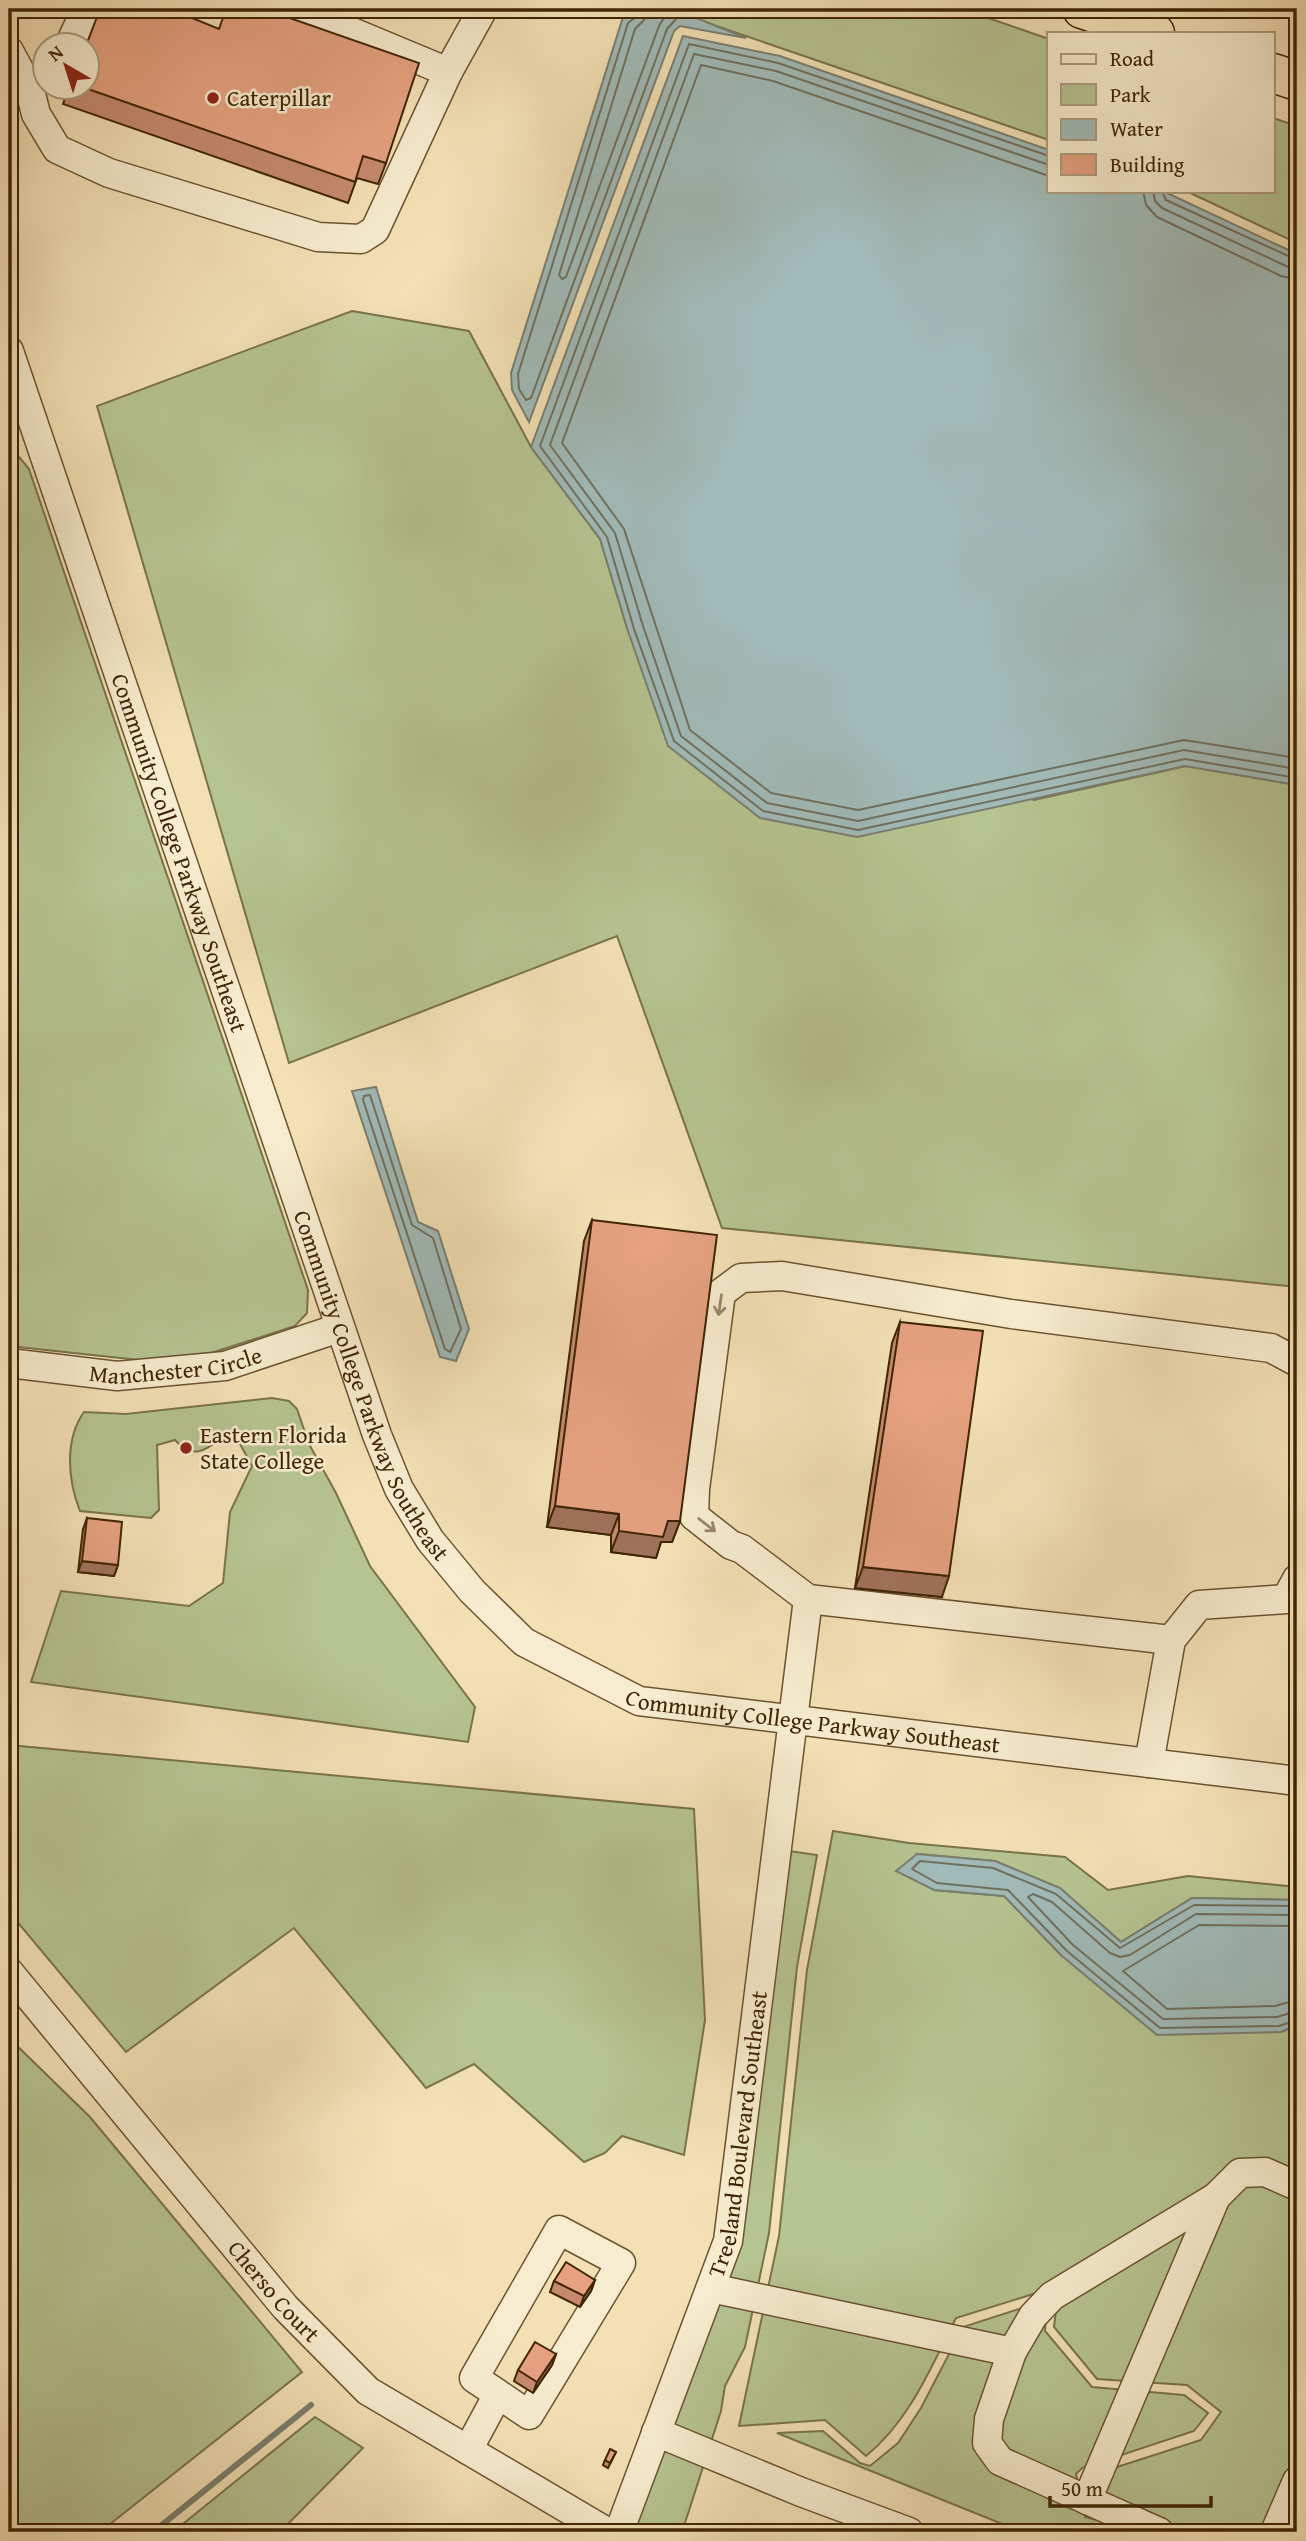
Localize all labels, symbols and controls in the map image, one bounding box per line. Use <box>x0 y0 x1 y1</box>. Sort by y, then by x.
north arrow <box>32 32 102 102</box>
legend <box>1047 32 1274 192</box>
text: N <box>42 38 69 68</box>
text: Road <box>1110 43 1155 74</box>
text: Park <box>1110 79 1151 110</box>
place label: Caterpillar <box>227 81 331 114</box>
marker: Caterpillar <box>205 90 221 106</box>
text: Water <box>1110 113 1163 144</box>
text: Building <box>1110 149 1185 180</box>
street label: Community College Parkway Southeast <box>104 669 256 1036</box>
street label: Community College Parkway Southeast <box>286 1206 458 1568</box>
one-way arrow <box>713 1294 726 1316</box>
street label: Manchester Circle <box>87 1338 266 1392</box>
place label: Eastern Florida State College <box>200 1418 347 1477</box>
marker: Eastern Florida State College <box>178 1440 194 1456</box>
one-way arrow <box>697 1518 715 1533</box>
street label: Community College Parkway Southeast <box>620 1680 1002 1761</box>
street label: Treeland Boulevard Southeast <box>699 1989 775 2282</box>
street label: Cherso Court <box>220 2233 328 2350</box>
scale bar <box>1050 2464 1212 2508</box>
text: 50 m <box>1061 2473 1103 2504</box>

